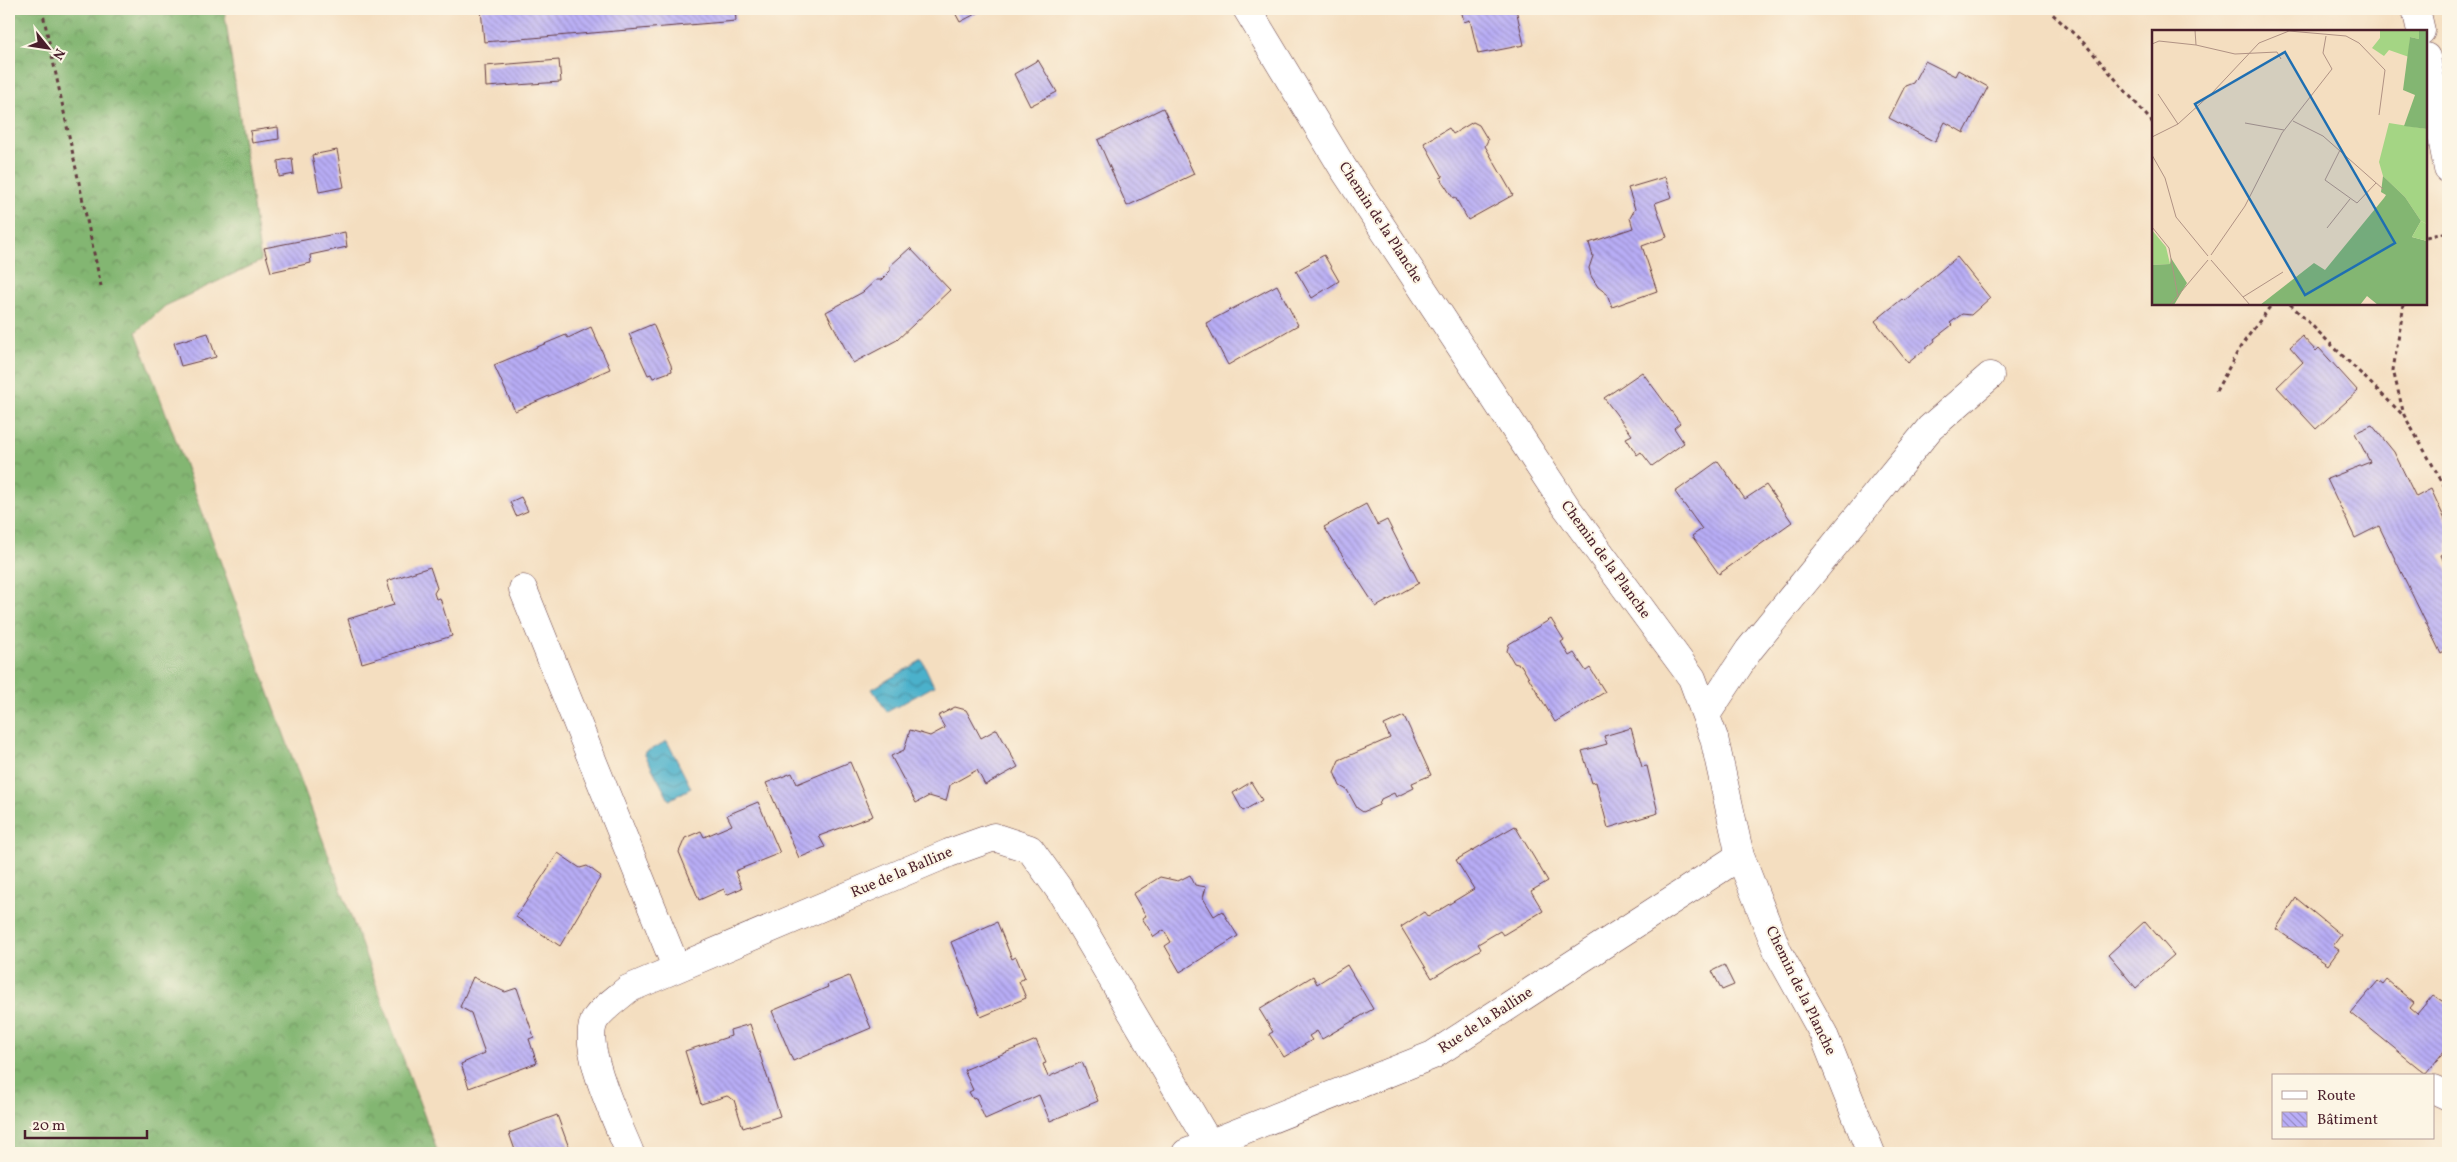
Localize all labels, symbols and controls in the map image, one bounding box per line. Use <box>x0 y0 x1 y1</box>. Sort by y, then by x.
north arrow <box>22 22 72 72</box>
inset map <box>2152 30 2427 305</box>
text: N <box>47 45 69 63</box>
street label: Chemin de la Planche <box>1333 158 1427 288</box>
street label: Chemin de la Planche <box>1555 497 1655 623</box>
street label: Rue de la Balline <box>848 842 956 904</box>
street label: Chemin de la Planche <box>1760 923 1840 1059</box>
street label: Rue de la Balline <box>1435 983 1537 1059</box>
legend <box>2272 1074 2434 1140</box>
text: Route <box>2317 1086 2356 1107</box>
scale bar <box>25 1107 148 1139</box>
text: Bâtiment <box>2317 1110 2378 1131</box>
text: 20 m <box>32 1116 65 1137</box>

